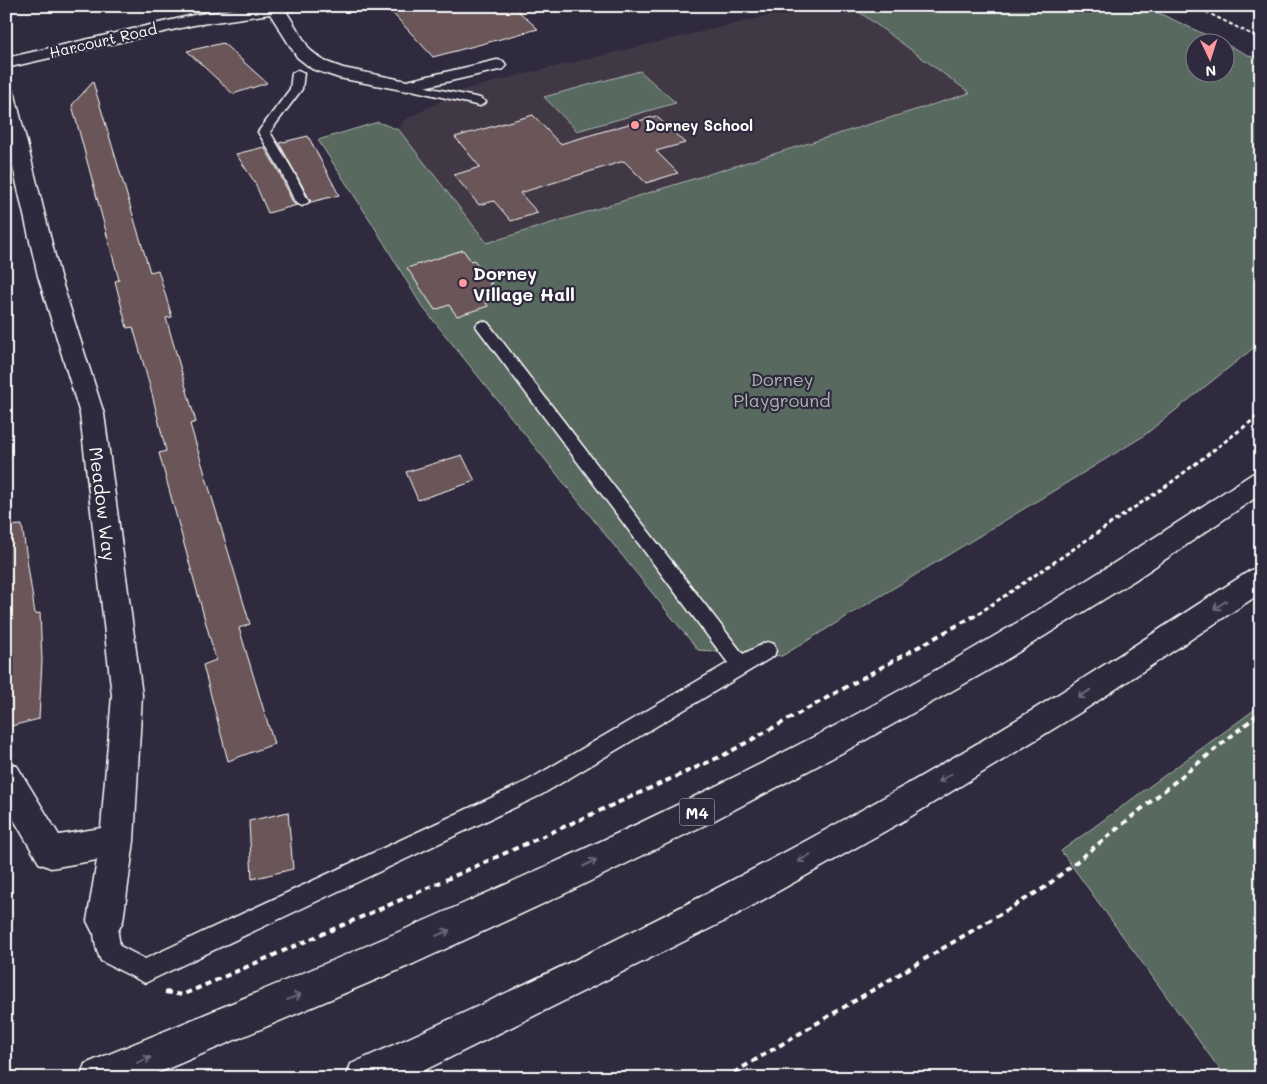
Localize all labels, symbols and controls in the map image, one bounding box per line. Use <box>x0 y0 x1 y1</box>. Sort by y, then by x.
street label: Harcourt Road <box>47 18 159 62</box>
north arrow <box>1184 32 1234 82</box>
text: N <box>1205 62 1217 81</box>
place label: Dorney School <box>645 115 753 135</box>
marker: Dorney School <box>629 119 641 131</box>
place label: Dorney Village Hall <box>473 261 575 306</box>
marker: Dorney Village Hall <box>457 277 469 289</box>
park label: Dorney Playground <box>733 367 831 412</box>
street label: Meadow Way <box>84 445 122 563</box>
one-way arrow <box>1213 600 1227 610</box>
one-way arrow <box>1078 689 1092 699</box>
one-way arrow <box>939 773 953 783</box>
road number: M4 <box>680 799 714 826</box>
one-way arrow <box>797 854 812 864</box>
one-way arrow <box>582 858 597 867</box>
one-way arrow <box>435 927 450 937</box>
one-way arrow <box>286 992 301 1002</box>
one-way arrow <box>136 1054 151 1064</box>

